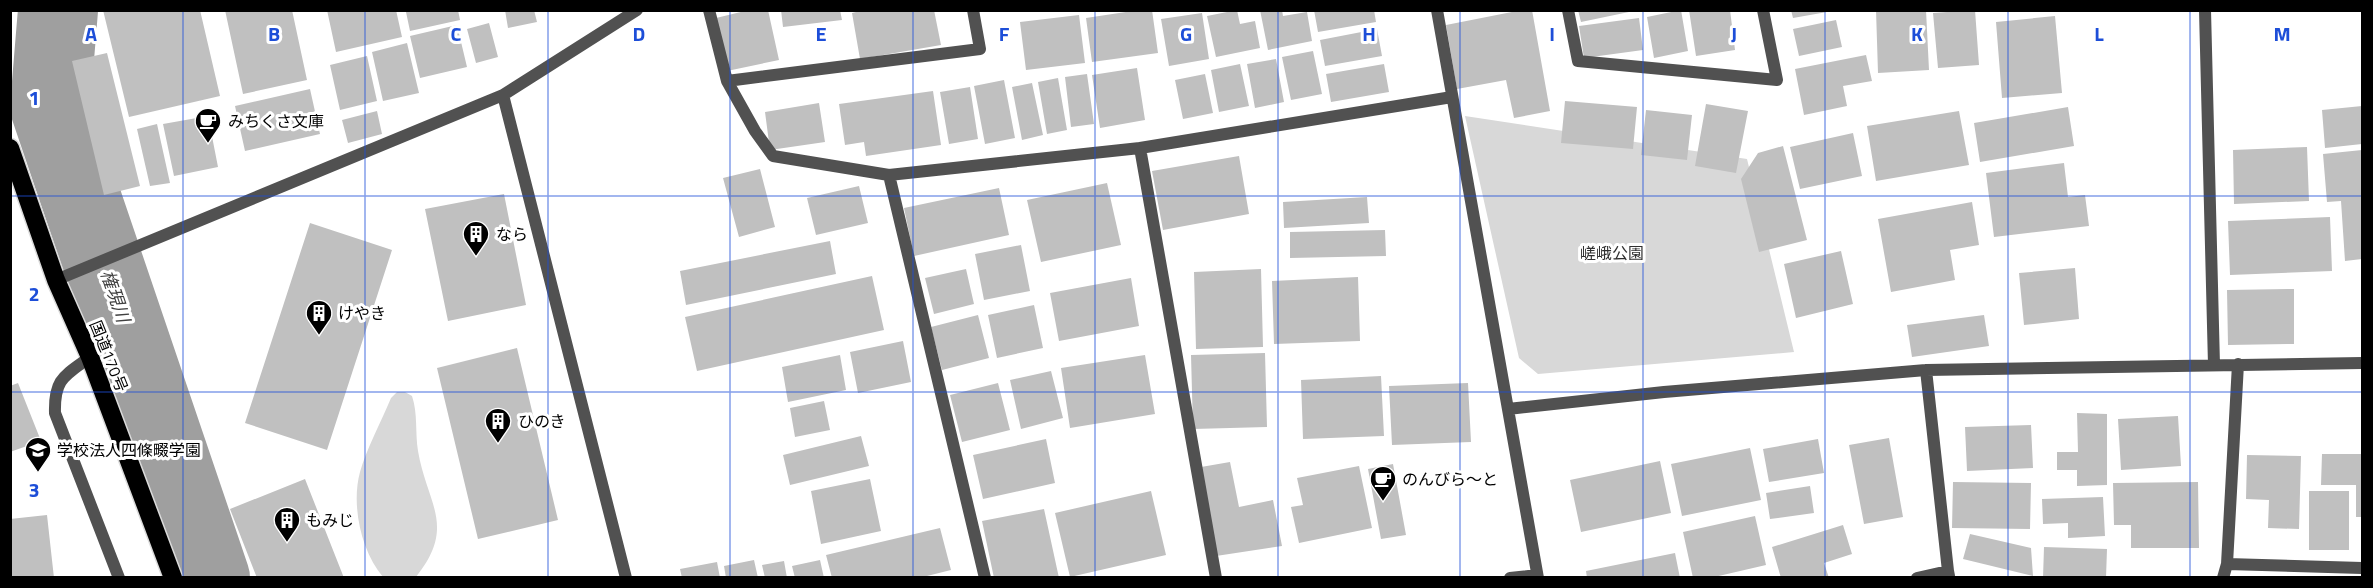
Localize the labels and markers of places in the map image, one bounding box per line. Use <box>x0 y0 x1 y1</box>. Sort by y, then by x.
cafe icon: みちくさ文庫 <box>193 106 223 144</box>
place label: みちくさ文庫 <box>228 109 324 133</box>
building icon: なら <box>461 219 491 257</box>
place label: なら <box>496 222 528 246</box>
building icon: けやき <box>304 298 334 336</box>
place label: けやき <box>338 301 386 325</box>
building icon: ひのき <box>483 406 513 444</box>
place label: ひのき <box>518 409 566 433</box>
school or university icon: 学校法人四條畷学園 <box>23 435 53 473</box>
place label: 学校法人四條畷学園 <box>57 438 201 462</box>
cafe icon: のんびら～と <box>1368 464 1398 502</box>
place label: のんびら～と <box>1402 467 1498 491</box>
building icon: もみじ <box>272 505 302 543</box>
place label: もみじ <box>306 508 354 532</box>

